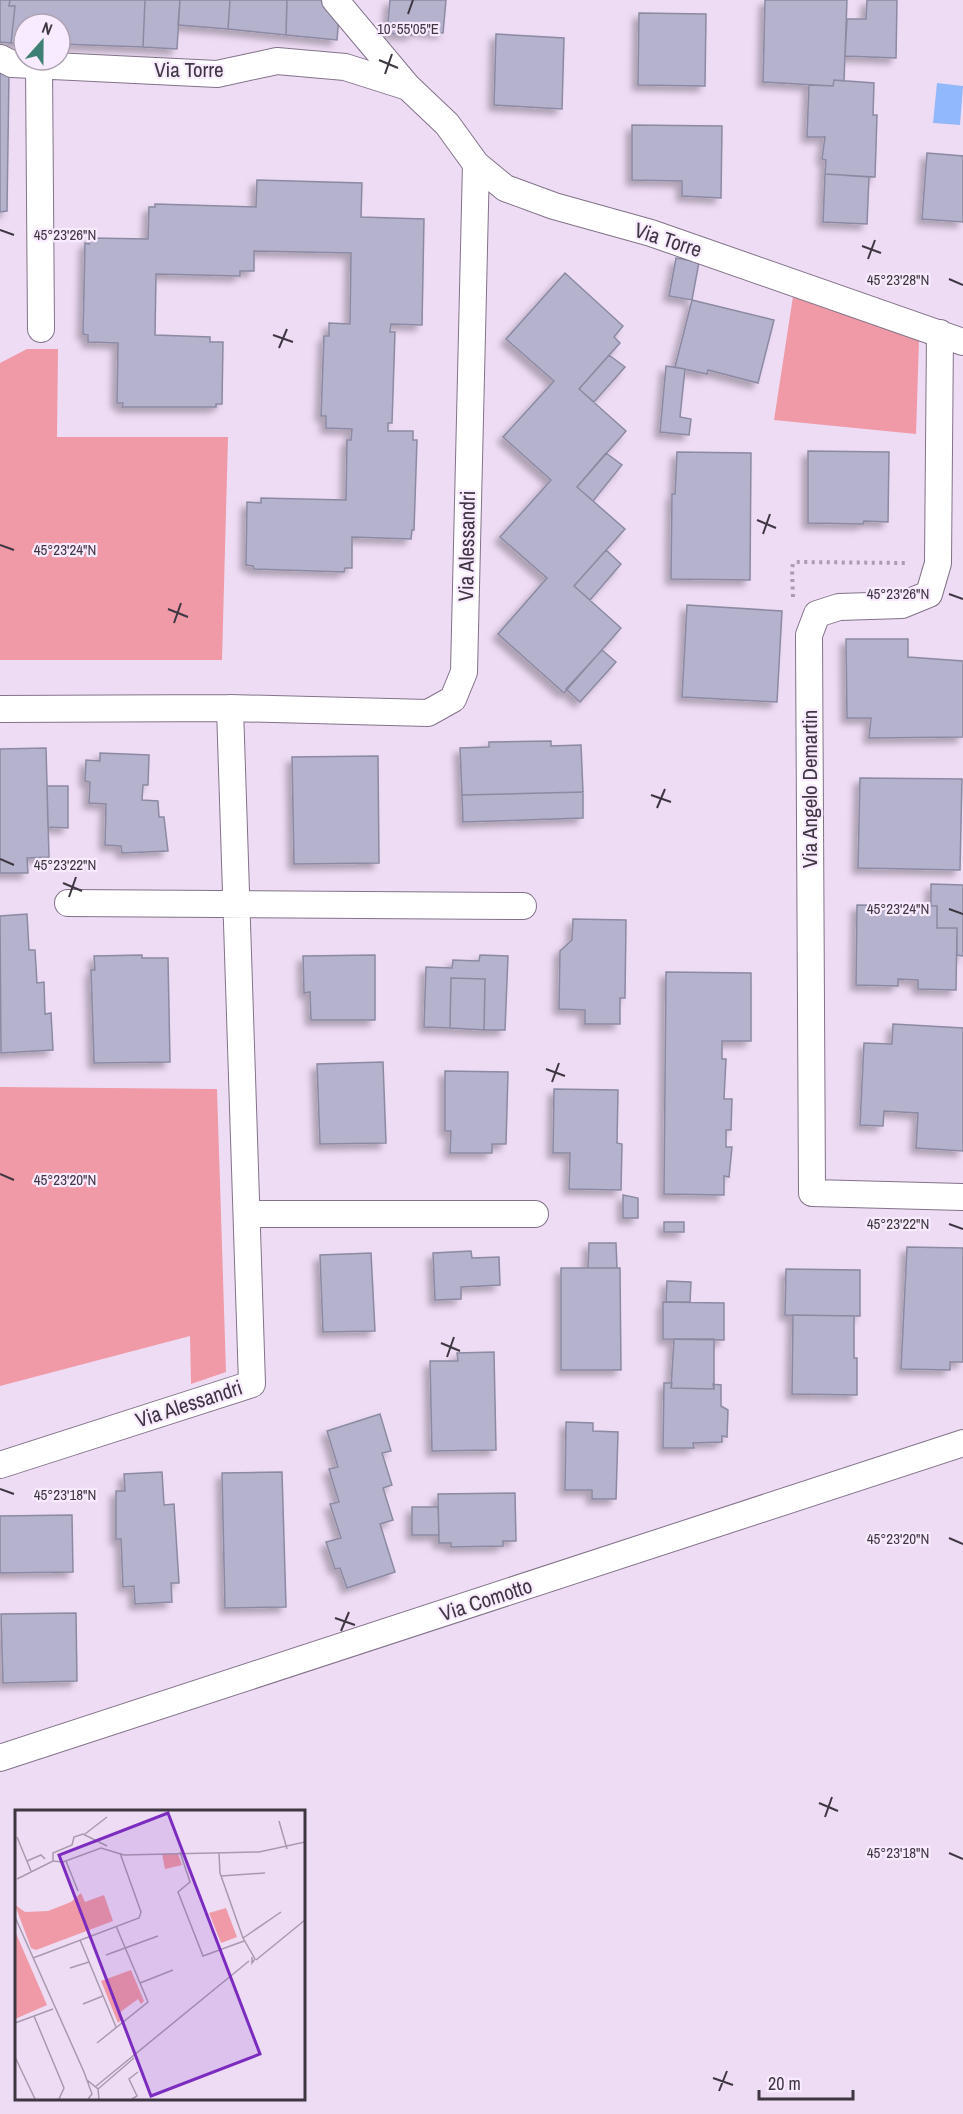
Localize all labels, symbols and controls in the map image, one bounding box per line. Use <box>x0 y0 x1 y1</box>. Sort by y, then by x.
north arrow <box>12 12 72 72</box>
text: N <box>39 16 56 40</box>
text: 10°55'05"E <box>377 18 439 39</box>
street label: Via Torre <box>154 55 224 84</box>
street label: Via Torre <box>631 215 706 264</box>
text: 45°23'26"N <box>34 224 96 245</box>
text: 45°23'28"N <box>867 269 929 290</box>
street label: Via Alessandri <box>451 490 482 602</box>
text: 45°23'24"N <box>34 539 96 560</box>
text: 45°23'26"N <box>867 583 929 604</box>
street label: Via Angelo Demartin <box>795 710 824 868</box>
text: 45°23'22"N <box>34 854 96 875</box>
text: 45°23'24"N <box>867 898 929 919</box>
text: 45°23'20"N <box>34 1169 96 1190</box>
text: 45°23'22"N <box>867 1213 929 1234</box>
street label: Via Alessandri <box>132 1373 246 1434</box>
text: 45°23'18"N <box>34 1484 96 1505</box>
text: 45°23'20"N <box>867 1528 929 1549</box>
street label: Via Comotto <box>436 1571 536 1628</box>
inset map <box>15 1810 304 2099</box>
text: 45°23'18"N <box>867 1842 929 1863</box>
scale bar <box>759 2063 854 2101</box>
text: 20 m <box>768 2071 801 2096</box>

